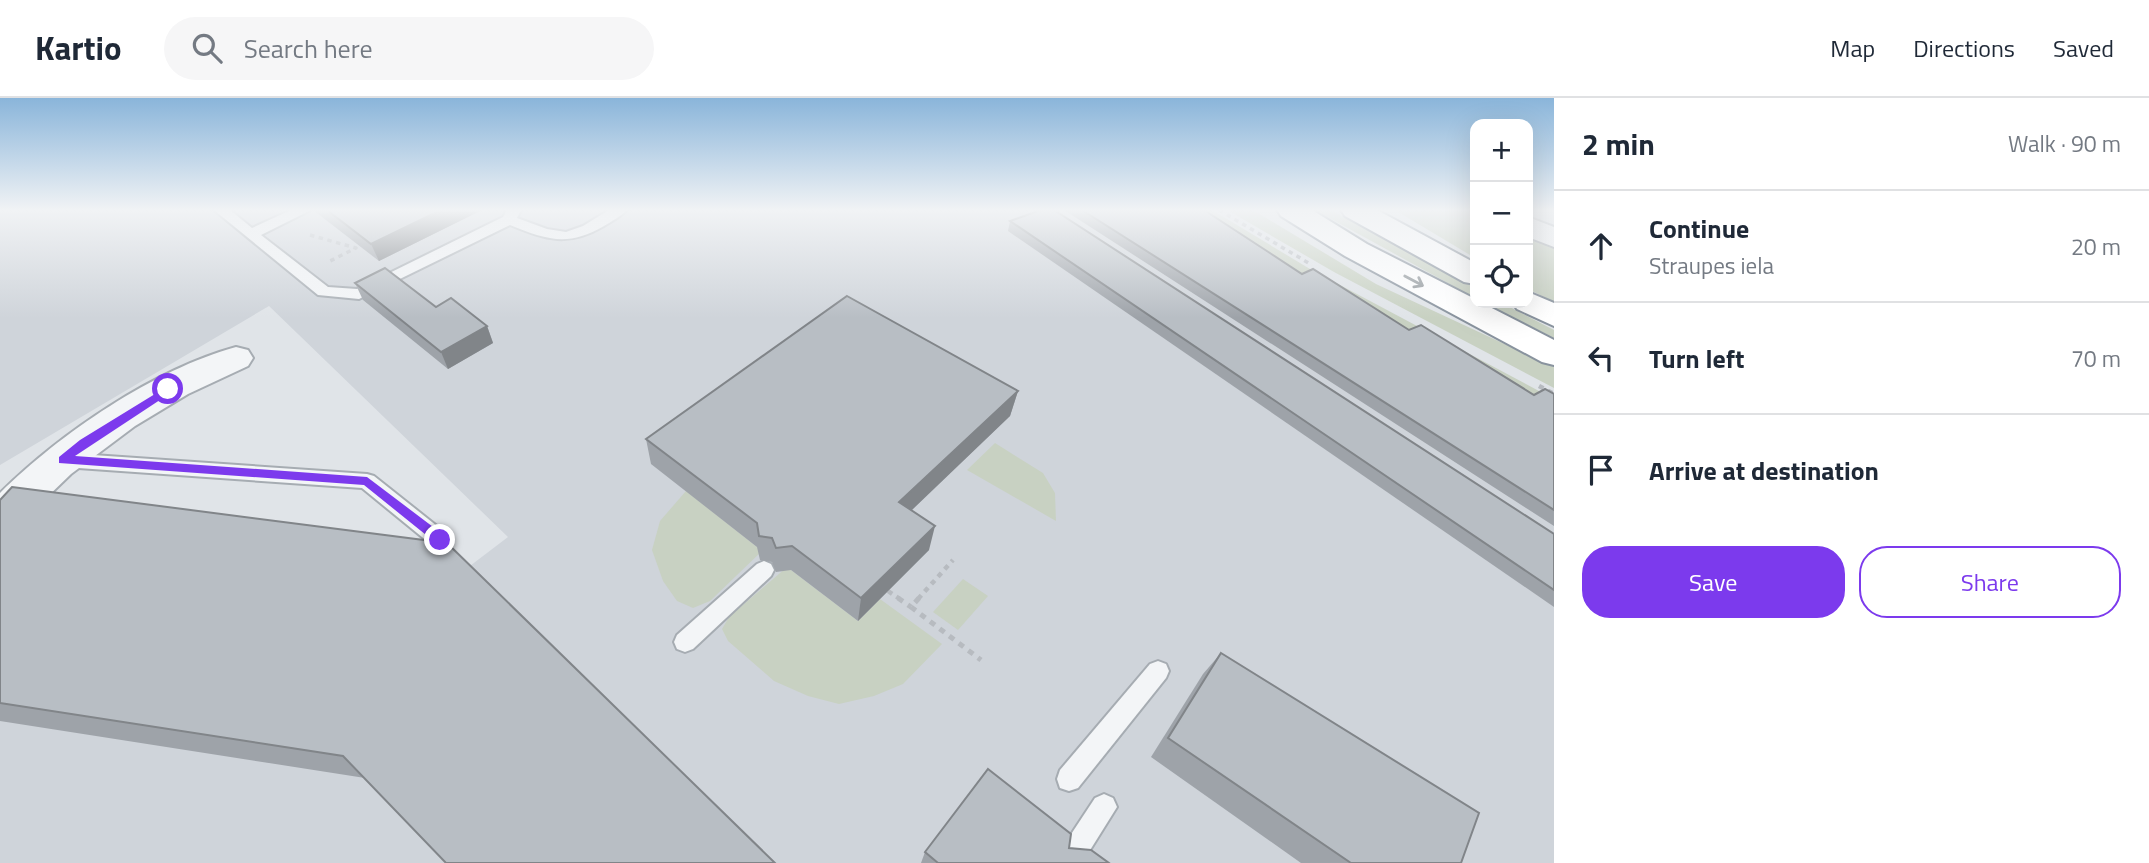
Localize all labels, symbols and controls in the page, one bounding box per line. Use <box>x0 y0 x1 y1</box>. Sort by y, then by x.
search box <box>164 17 654 80</box>
text: Kartio <box>35 23 122 73</box>
icon: search <box>188 29 226 67</box>
text: Search here <box>244 29 373 68</box>
text: Map <box>1830 30 1875 66</box>
text: Directions <box>1913 30 2015 66</box>
text: Saved <box>2053 30 2114 66</box>
map controls <box>1470 119 1533 308</box>
button: + <box>1470 119 1533 182</box>
text: 2 min <box>1582 121 1655 167</box>
text: Walk · 90 m <box>2008 126 2121 161</box>
button: − <box>1470 182 1533 245</box>
text: Continue <box>1649 209 1749 248</box>
icon: ahead <box>1582 227 1620 265</box>
text: 20 m <box>2071 229 2121 264</box>
button: locate <box>1470 245 1533 308</box>
text: Straupes iela <box>1649 248 1774 283</box>
one-way arrow <box>1403 274 1423 288</box>
icon: left <box>1582 339 1620 377</box>
text: Turn left <box>1649 339 1744 378</box>
text: 70 m <box>2071 341 2121 376</box>
route start <box>152 373 183 404</box>
icon: arrive <box>1582 451 1620 489</box>
text: Arrive at destination <box>1649 451 1879 490</box>
route end <box>424 524 455 555</box>
button: Save <box>1582 546 1845 618</box>
button: Share <box>1859 546 2121 618</box>

